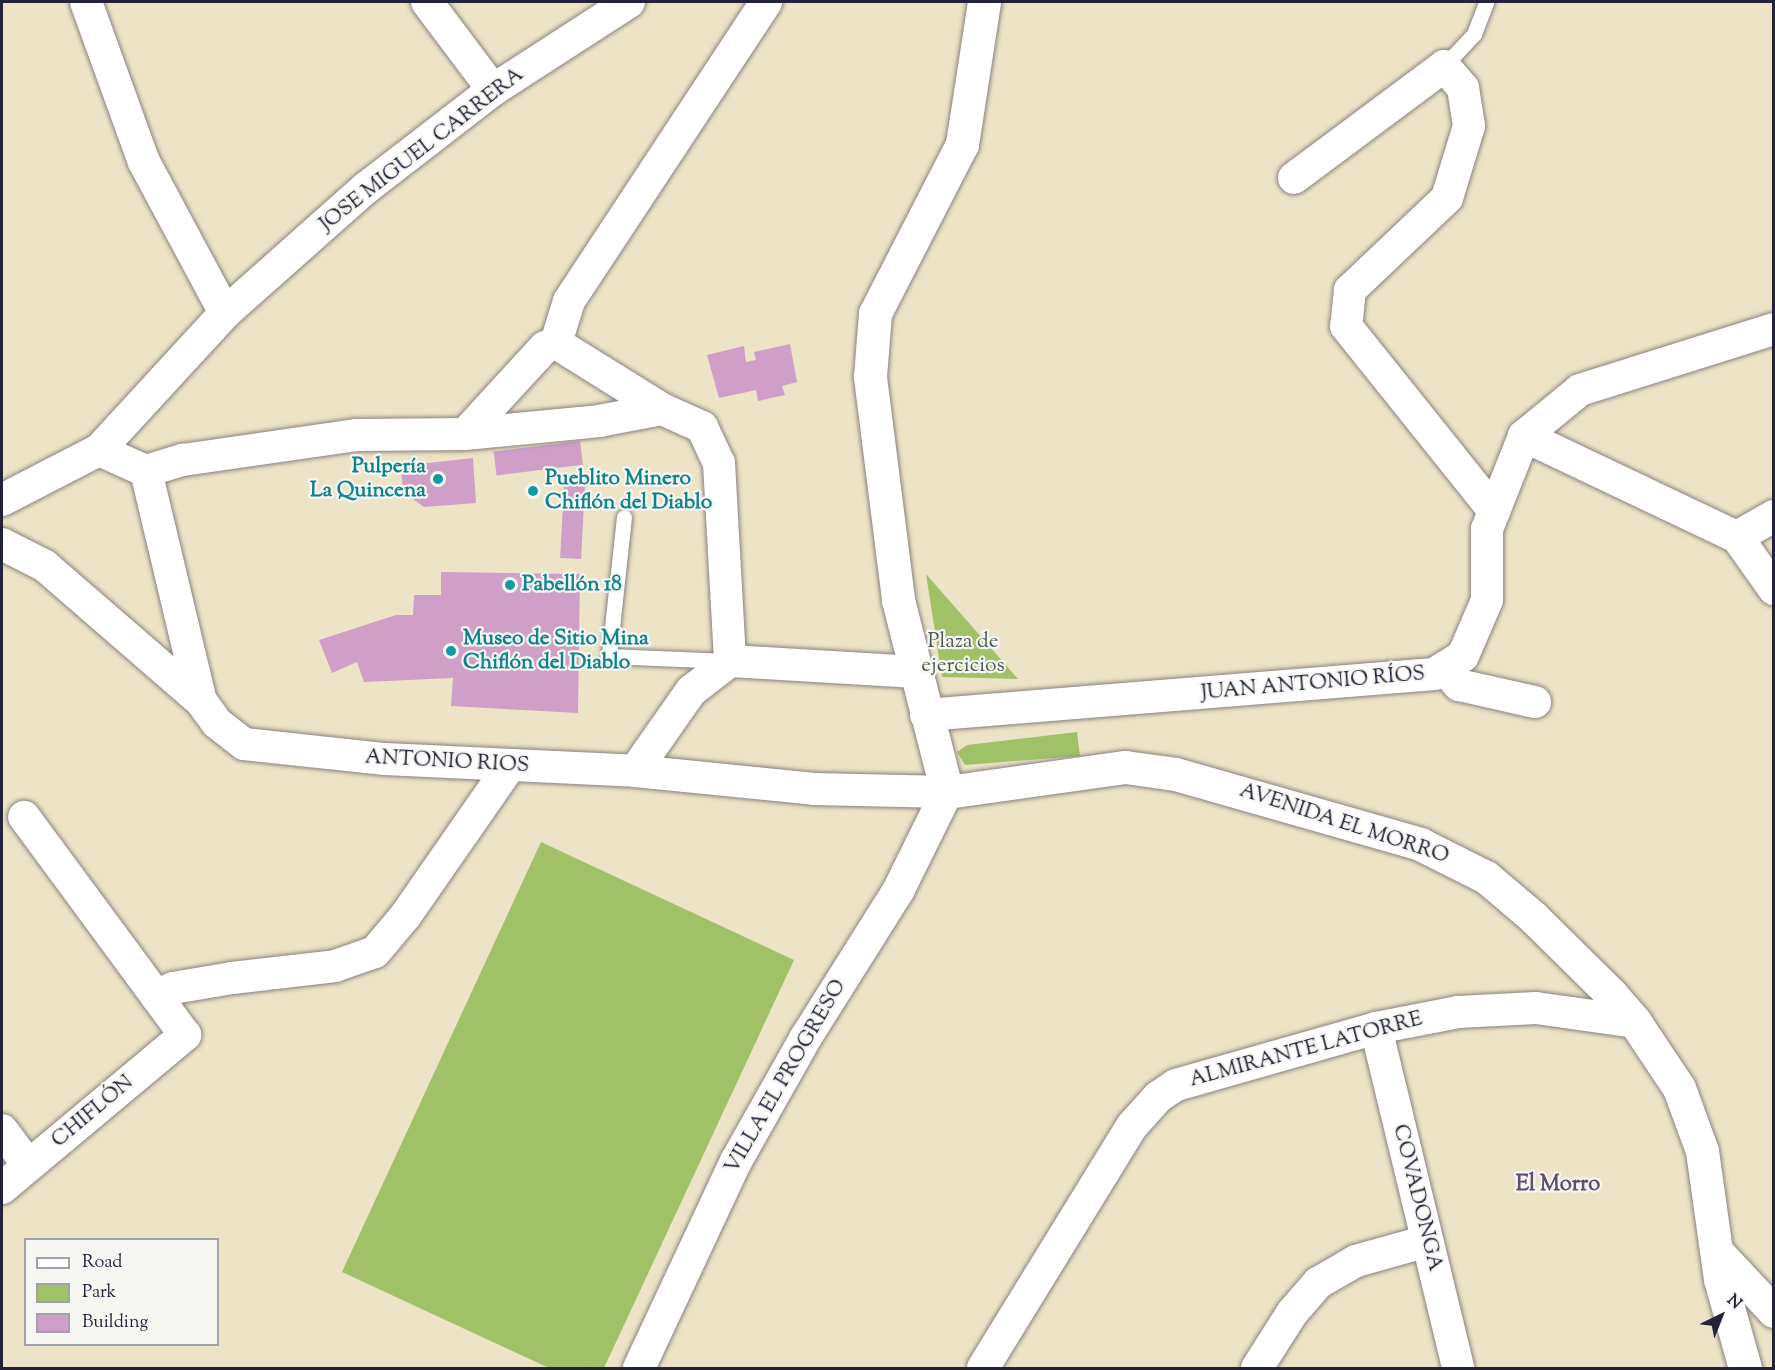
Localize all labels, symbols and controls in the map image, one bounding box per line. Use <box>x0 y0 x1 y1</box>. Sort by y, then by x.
street label: JOSE MIGUEL CARRERA <box>315 62 529 238</box>
place label: Pulpería La Quincena <box>310 454 426 504</box>
place label: Pueblito Minero Chiflón del Diablo <box>545 466 712 516</box>
marker: Pulpería La Quincena <box>431 472 445 486</box>
marker: Pueblito Minero Chiflón del Diablo <box>526 484 540 498</box>
place label: Pabellón 18 <box>522 572 622 598</box>
marker: Pabellón 18 <box>503 578 517 592</box>
place label: Museo de Sitio Mina Chiflón del Diablo <box>463 626 649 676</box>
park label: Plaza de ejercicios <box>921 629 1005 679</box>
marker: Museo de Sitio Mina Chiflón del Diablo <box>444 644 458 658</box>
street label: JUAN ANTONIO RÍOS <box>1200 662 1426 706</box>
street label: ANTONIO RIOS <box>364 745 530 779</box>
street label: AVENIDA EL MORRO <box>1236 778 1452 870</box>
street label: VILLA EL PROGRESO <box>720 975 852 1179</box>
street label: ALMIRANTE LATORRE <box>1187 1007 1425 1093</box>
street label: CHIFLÓN <box>47 1070 139 1154</box>
street label: COVADONGA <box>1387 1122 1447 1274</box>
district label: El Morro <box>1516 1173 1600 1199</box>
legend <box>24 1238 219 1346</box>
text: Road <box>82 1250 122 1276</box>
text: Park <box>82 1280 116 1306</box>
north arrow <box>1691 1286 1751 1346</box>
text: N <box>1721 1290 1746 1315</box>
text: Building <box>82 1310 148 1336</box>

